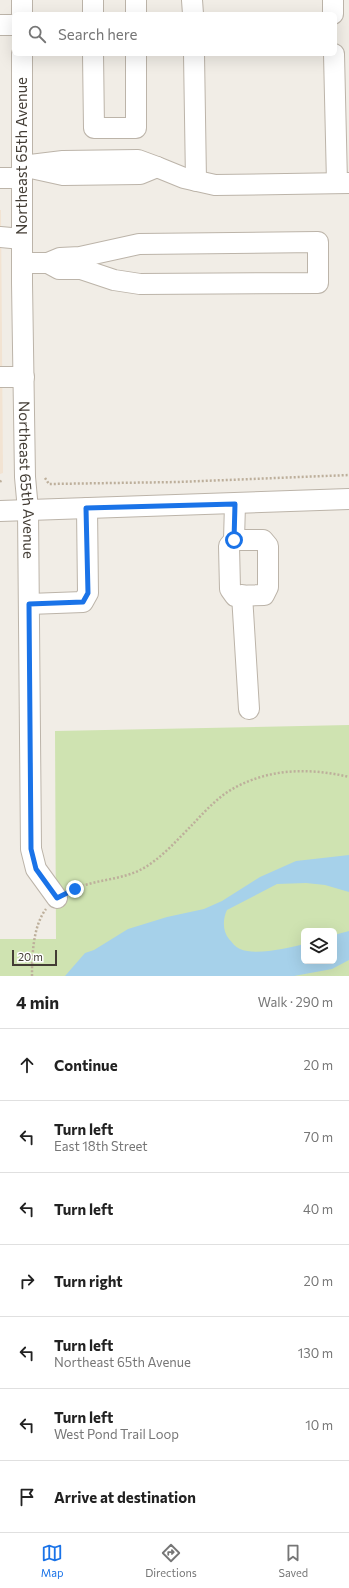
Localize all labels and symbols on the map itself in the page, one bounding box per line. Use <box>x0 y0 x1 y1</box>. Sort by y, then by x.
street label: Northeast 65th Avenue <box>12 77 30 235</box>
street label: Northeast 65th Avenue <box>16 401 38 559</box>
route start <box>225 531 243 549</box>
route end <box>66 880 84 898</box>
scale bar <box>12 948 57 967</box>

